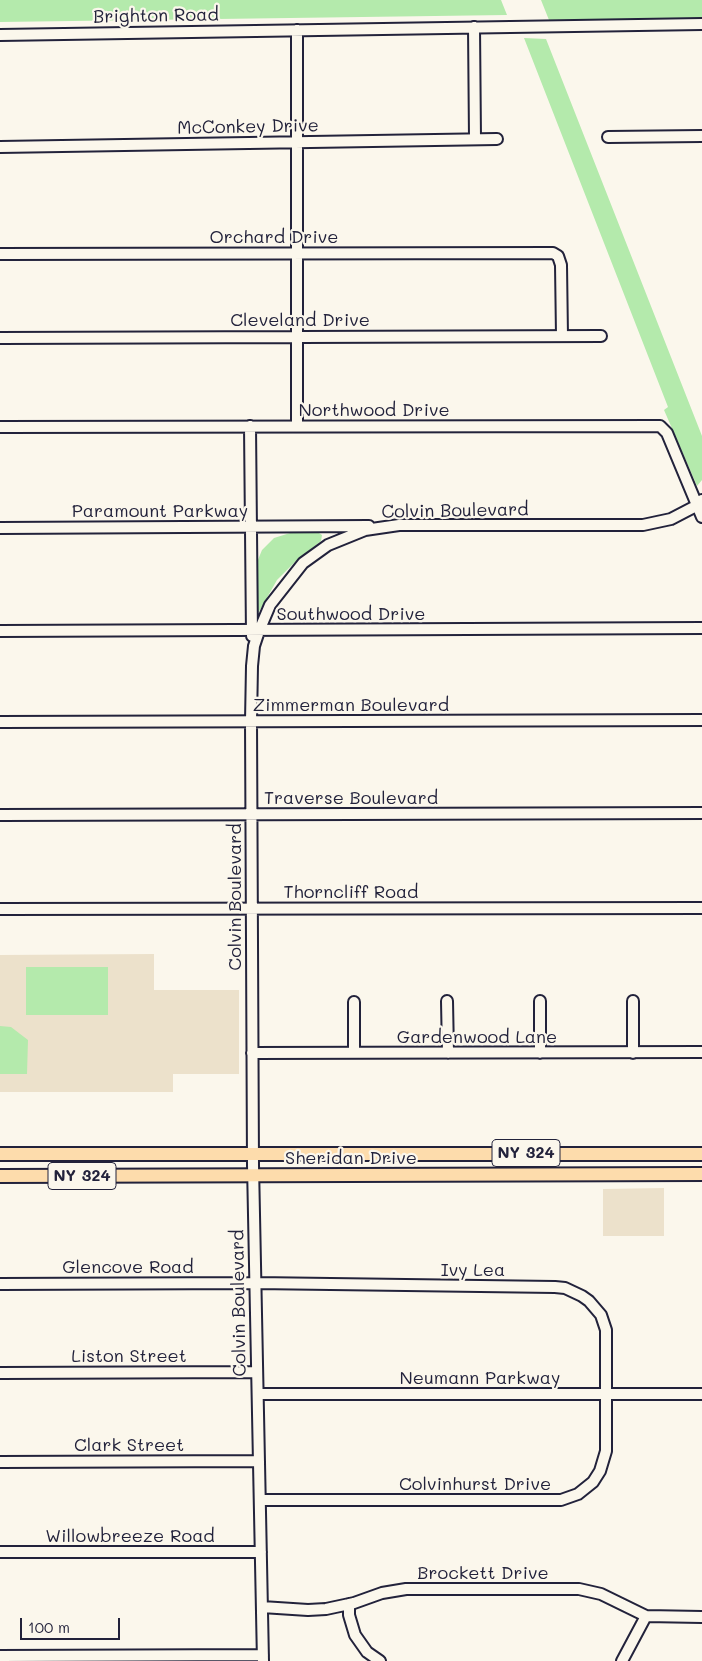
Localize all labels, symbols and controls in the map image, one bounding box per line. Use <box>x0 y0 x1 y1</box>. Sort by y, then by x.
street label: Brighton Road <box>93 4 219 28</box>
street label: McConkey Drive <box>177 115 319 139</box>
street label: Orchard Drive <box>209 226 339 248</box>
street label: Cleveland Drive <box>230 309 370 331</box>
street label: Northwood Drive <box>298 399 450 421</box>
street label: Colvin Boulevard <box>381 499 529 523</box>
street label: Paramount Parkway <box>72 500 248 522</box>
street label: Southwood Drive <box>277 603 425 625</box>
street label: Zimmerman Boulevard <box>253 694 449 716</box>
street label: Traverse Boulevard <box>264 787 438 809</box>
street label: Colvin Boulevard <box>224 823 246 971</box>
street label: Thorncliff Road <box>283 881 419 903</box>
street label: Gardenwood Lane <box>397 1026 557 1048</box>
road number: NY 324 <box>492 1140 560 1166</box>
street label: Sheridan Drive <box>285 1147 417 1169</box>
road number: NY 324 <box>48 1162 116 1190</box>
street label: Colvin Boulevard <box>227 1229 251 1377</box>
street label: Glencove Road <box>62 1256 194 1278</box>
street label: Ivy Lea <box>441 1259 505 1281</box>
street label: Liston Street <box>71 1345 187 1367</box>
street label: Neumann Parkway <box>400 1367 560 1389</box>
street label: Clark Street <box>74 1434 184 1456</box>
street label: Colvinhurst Drive <box>399 1473 551 1495</box>
street label: Willowbreeze Road <box>45 1525 215 1547</box>
street label: Brockett Drive <box>417 1562 549 1584</box>
scale bar <box>22 1608 122 1640</box>
text: 100 m <box>28 1617 70 1637</box>

